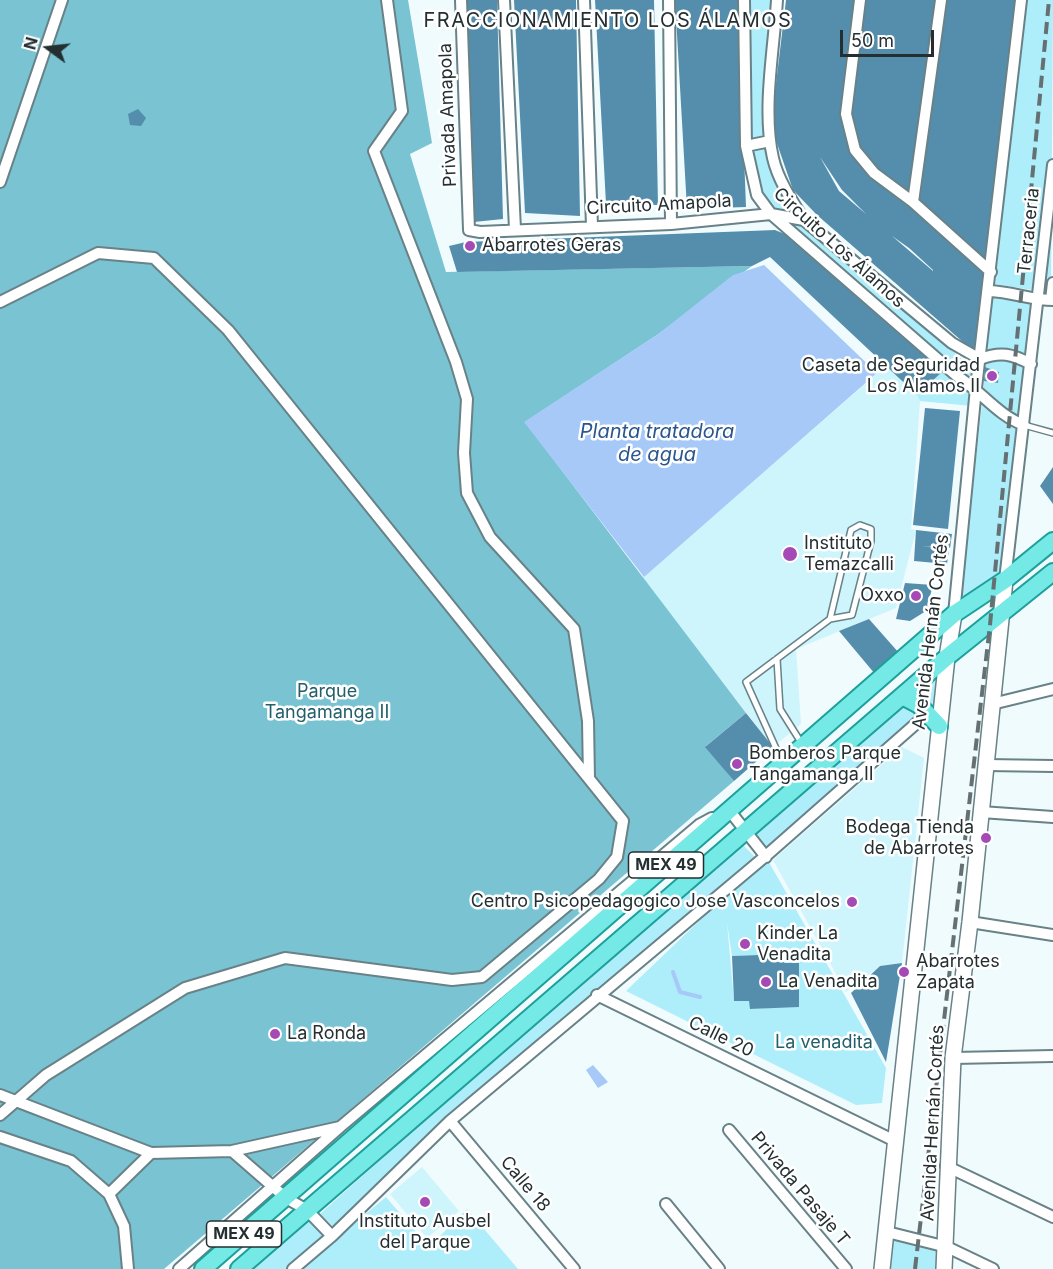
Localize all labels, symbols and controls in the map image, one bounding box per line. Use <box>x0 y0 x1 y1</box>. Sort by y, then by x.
district label: FRACCIONAMIENTO LOS ÁLAMOS <box>424 9 792 33</box>
north arrow <box>18 18 78 78</box>
scale bar <box>843 18 938 56</box>
text: 50 m <box>851 30 894 51</box>
text: N <box>19 35 42 52</box>
street label: Privada Amapola <box>435 43 461 187</box>
street label: Circuito Los Álamos <box>769 183 909 313</box>
street label: Terraceria <box>1014 187 1044 275</box>
street label: Circuito Amapola <box>586 190 732 220</box>
place label: Abarrotes Geras <box>482 235 621 257</box>
marker: Abarrotes Geras <box>463 239 477 253</box>
place label: Caseta de Seguridad Los Alamos II <box>802 355 980 398</box>
marker: Caseta de Seguridad Los Alamos II <box>985 369 999 383</box>
water label: Planta tratadora de agua <box>580 420 734 467</box>
place label: Instituto Temazcalli <box>804 533 894 576</box>
street label: Avenida Hernán Cortés <box>908 533 954 731</box>
marker: Instituto Temazcalli <box>781 545 799 563</box>
place label: Oxxo <box>860 585 904 607</box>
marker: Oxxo <box>909 589 923 603</box>
park label: Parque Tangamanga II <box>265 681 389 724</box>
place label: Bomberos Parque Tangamanga II <box>749 743 901 786</box>
marker: Bomberos Parque Tangamanga II <box>730 757 744 771</box>
place label: Bodega Tienda de Abarrotes <box>845 817 974 860</box>
marker: Bodega Tienda de Abarrotes <box>979 831 993 845</box>
road number: MEX 49 <box>628 852 704 878</box>
place label: Centro Psicopedagogico Jose Vasconcelos <box>471 891 840 913</box>
marker: Centro Psicopedagogico Jose Vasconcelos <box>845 895 859 909</box>
place label: Kinder La Venadita <box>757 923 838 966</box>
marker: Kinder La Venadita <box>738 937 752 951</box>
place label: Abarrotes Zapata <box>916 951 1000 994</box>
marker: Abarrotes Zapata <box>897 965 911 979</box>
place label: La Venadita <box>778 971 878 993</box>
marker: La Venadita <box>759 975 773 989</box>
street label: Calle 20 <box>685 1012 757 1062</box>
place label: La Ronda <box>287 1023 366 1045</box>
street label: Avenida Hernán Cortés <box>917 1024 949 1222</box>
marker: La Ronda <box>268 1027 282 1041</box>
park label: La venadita <box>775 1032 873 1054</box>
street label: Privada Pasaje T <box>746 1128 854 1250</box>
street label: Calle 18 <box>496 1152 554 1216</box>
marker: Instituto Ausbel del Parque <box>418 1195 432 1209</box>
place label: Instituto Ausbel del Parque <box>359 1211 491 1254</box>
road number: MEX 49 <box>206 1221 282 1247</box>

